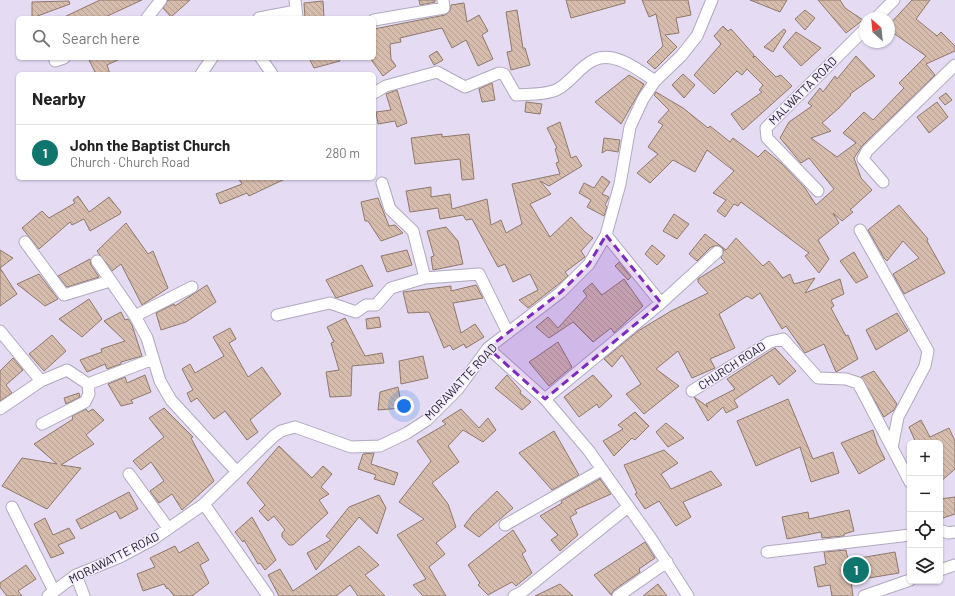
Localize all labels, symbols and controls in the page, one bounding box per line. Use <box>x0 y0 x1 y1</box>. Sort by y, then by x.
north arrow <box>859 12 895 48</box>
search box <box>16 16 376 60</box>
icon: search <box>30 27 52 49</box>
text: Search here <box>62 29 140 47</box>
street label: MALWATTA ROAD <box>765 53 839 127</box>
text: Nearby <box>32 88 86 108</box>
text: John the Baptist Church <box>70 136 230 154</box>
text: 1 <box>43 145 47 161</box>
text: 280 m <box>326 145 360 161</box>
text: Church · Church Road <box>70 154 190 170</box>
street label: CHURCH ROAD <box>695 338 768 392</box>
street label: MORAWATTE ROAD <box>421 340 499 422</box>
your location <box>394 396 414 416</box>
map controls <box>907 440 943 584</box>
button: + <box>907 440 943 476</box>
button: − <box>907 476 943 512</box>
button: locate <box>907 512 943 548</box>
street label: MORAWATTE ROAD <box>66 528 161 586</box>
button: layers <box>907 548 943 584</box>
pin: 1 <box>843 555 869 585</box>

